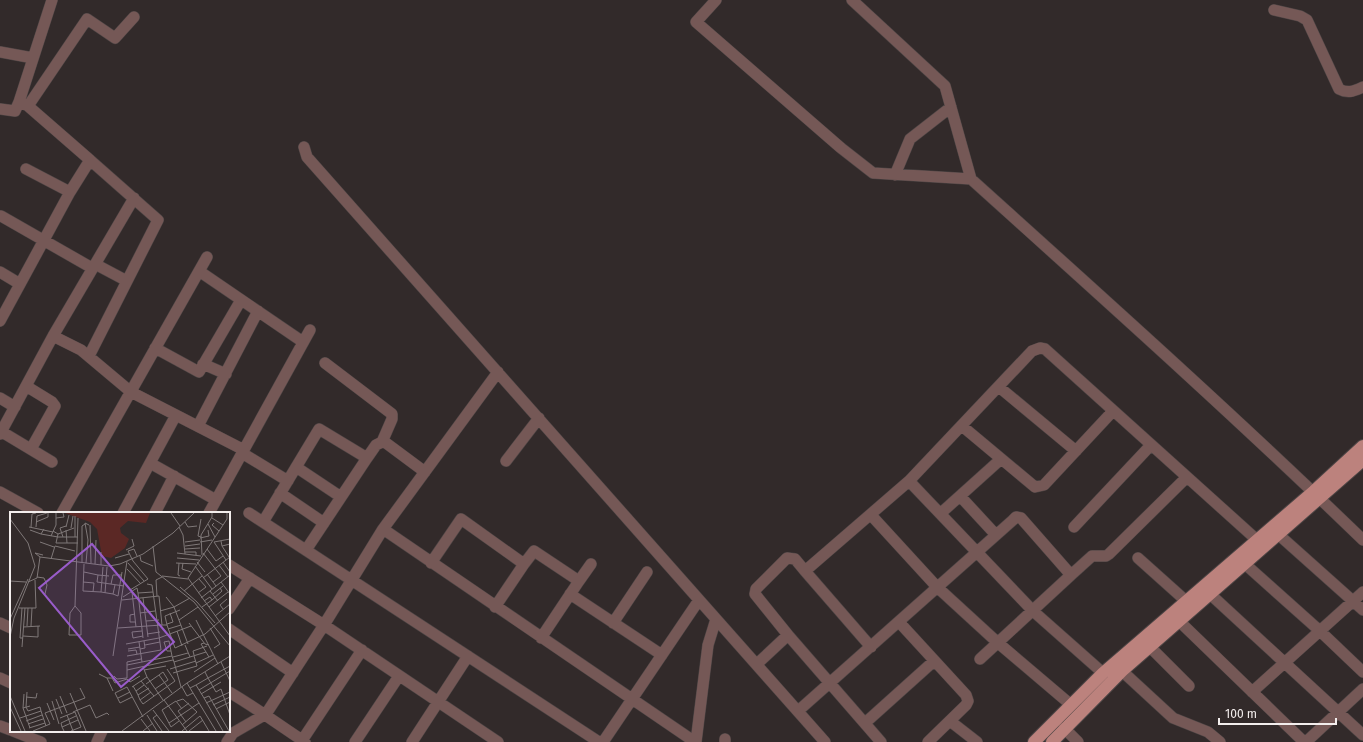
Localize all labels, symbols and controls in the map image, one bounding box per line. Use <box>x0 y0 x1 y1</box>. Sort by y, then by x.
inset map <box>10 512 230 732</box>
scale bar <box>1219 700 1336 726</box>
text: 100 m <box>1225 707 1257 721</box>

